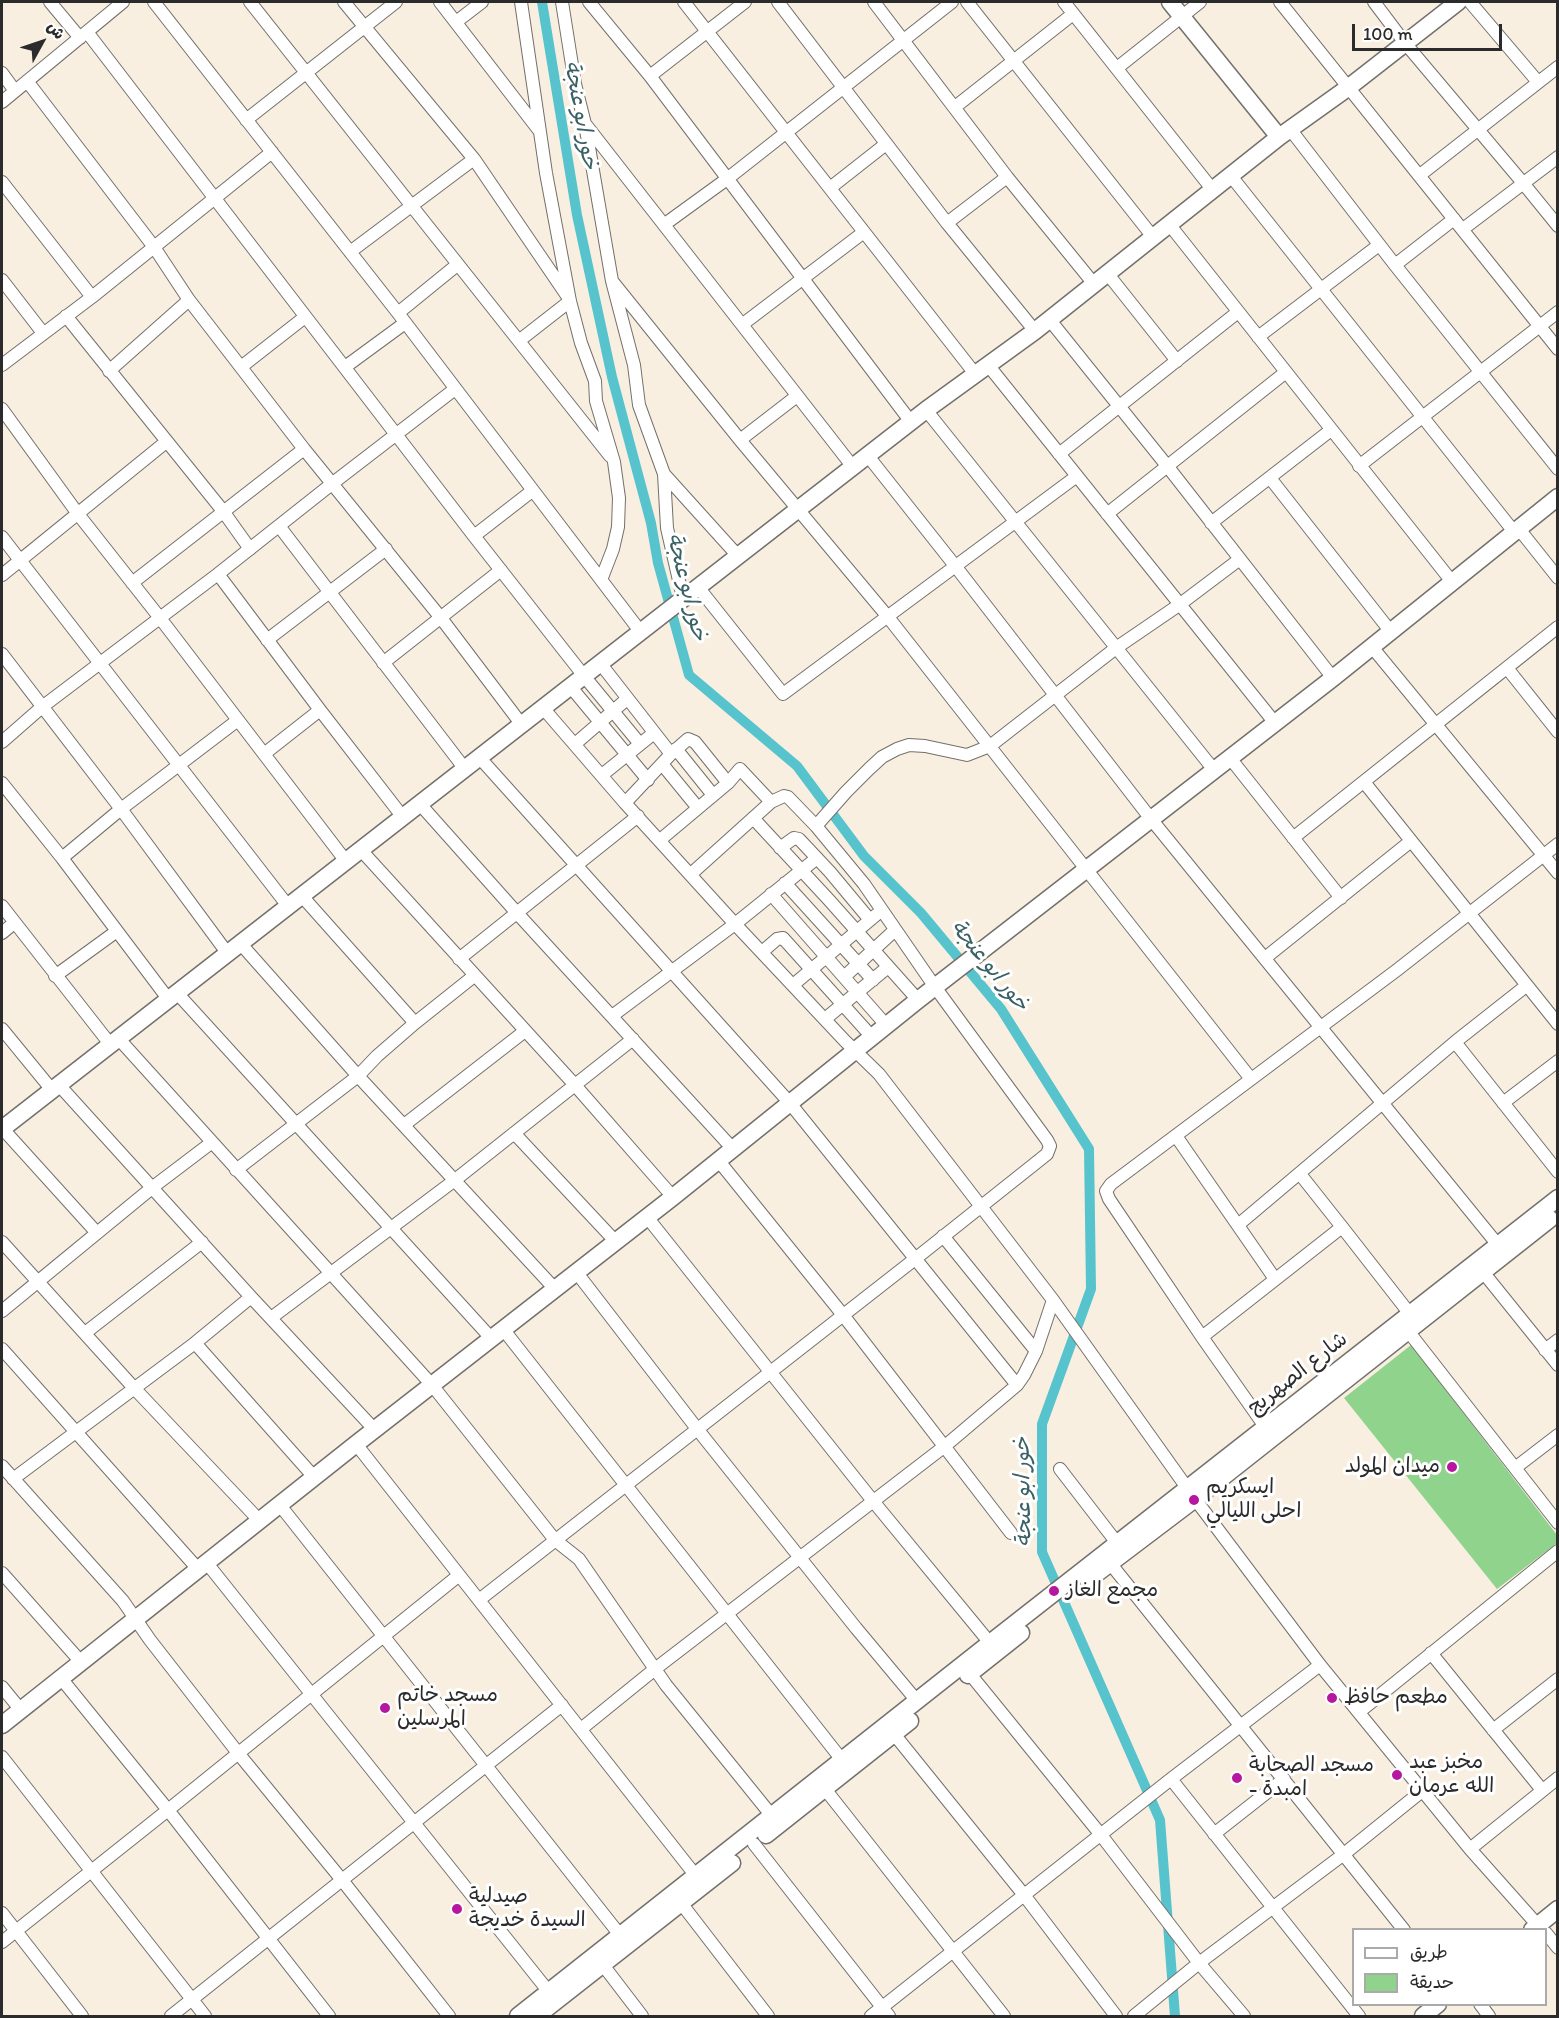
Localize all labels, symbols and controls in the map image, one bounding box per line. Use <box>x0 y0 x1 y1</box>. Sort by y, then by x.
north arrow <box>12 12 72 72</box>
scale bar <box>1355 12 1505 50</box>
text: ش <box>43 17 69 43</box>
text: 100 m <box>1363 23 1413 45</box>
water label: خور ابو عنجة <box>557 59 603 171</box>
water label: خور ابو عنجة <box>660 531 712 643</box>
water label: خور ابو عنجة <box>944 915 1034 1017</box>
street label: شارع الصهريج <box>1243 1327 1353 1421</box>
water label: خور ابو عنجة <box>1010 1437 1038 1547</box>
place label: ميدان المولد <box>1345 1454 1440 1480</box>
marker: ميدان المولد <box>1445 1460 1459 1474</box>
place label: ايسكريم احلى الليالي <box>1206 1475 1301 1525</box>
marker: ايسكريم احلى الليالي <box>1187 1493 1201 1507</box>
place label: مجمع الغاز <box>1066 1578 1158 1604</box>
marker: مجمع الغاز <box>1047 1584 1061 1598</box>
place label: مسجد خاتم المرسلين <box>397 1683 498 1733</box>
place label: مطعم حافظ <box>1344 1685 1448 1711</box>
marker: مطعم حافظ <box>1325 1691 1339 1705</box>
marker: مسجد خاتم المرسلين <box>378 1701 392 1715</box>
place label: مخبز عبد الله عرمان <box>1409 1750 1494 1800</box>
place label: مسجد الصحابة - امبدة <box>1249 1753 1374 1803</box>
marker: مخبز عبد الله عرمان <box>1390 1768 1404 1782</box>
marker: مسجد الصحابة - امبدة <box>1230 1771 1244 1785</box>
place label: صيدلية السيدة خديجة <box>469 1884 586 1934</box>
marker: صيدلية السيدة خديجة <box>450 1902 464 1916</box>
legend <box>1352 1928 1547 2006</box>
text: طريق <box>1410 1941 1448 1963</box>
text: حديقة <box>1410 1971 1454 1993</box>

